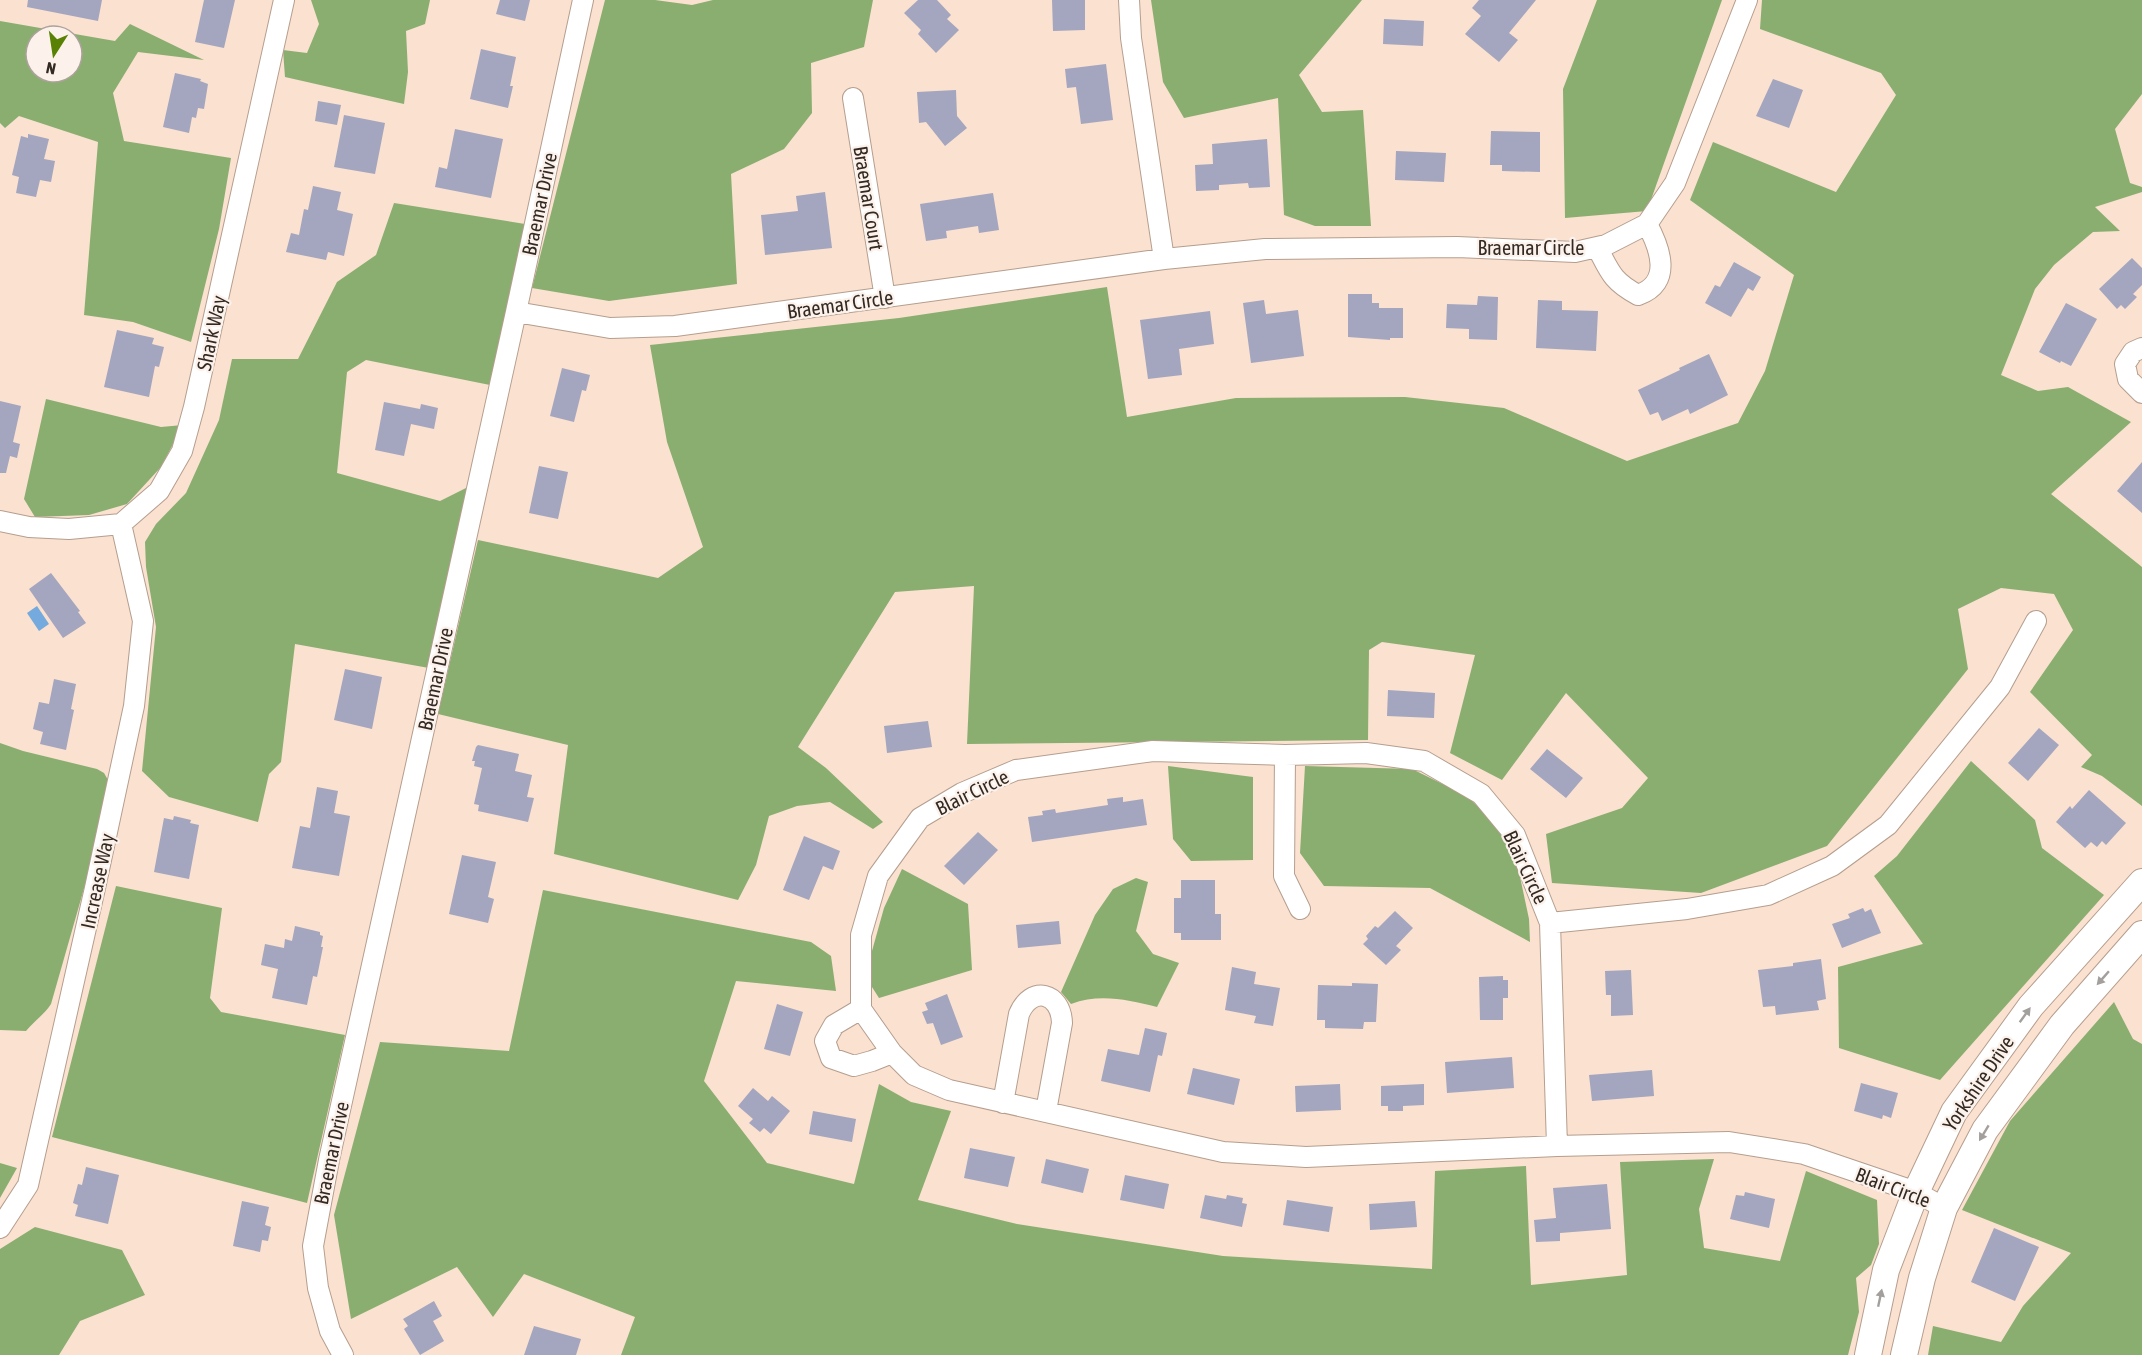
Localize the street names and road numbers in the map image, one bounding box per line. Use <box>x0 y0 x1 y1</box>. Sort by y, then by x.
street label: Braemar Court <box>849 144 889 252</box>
street label: Braemar Drive <box>517 150 561 258</box>
street label: Braemar Circle <box>1478 236 1584 259</box>
street label: Braemar Circle <box>786 285 894 323</box>
street label: Shark Way <box>192 293 230 373</box>
street label: Braemar Drive <box>413 625 457 733</box>
street label: Blair Circle <box>932 764 1012 820</box>
street label: Blair Circle <box>1499 827 1553 907</box>
street label: Increase Way <box>76 831 118 931</box>
street label: Yorkshire Drive <box>1938 1031 2018 1135</box>
street label: Braemar Drive <box>309 1099 353 1207</box>
street label: Blair Circle <box>1852 1162 1934 1212</box>

